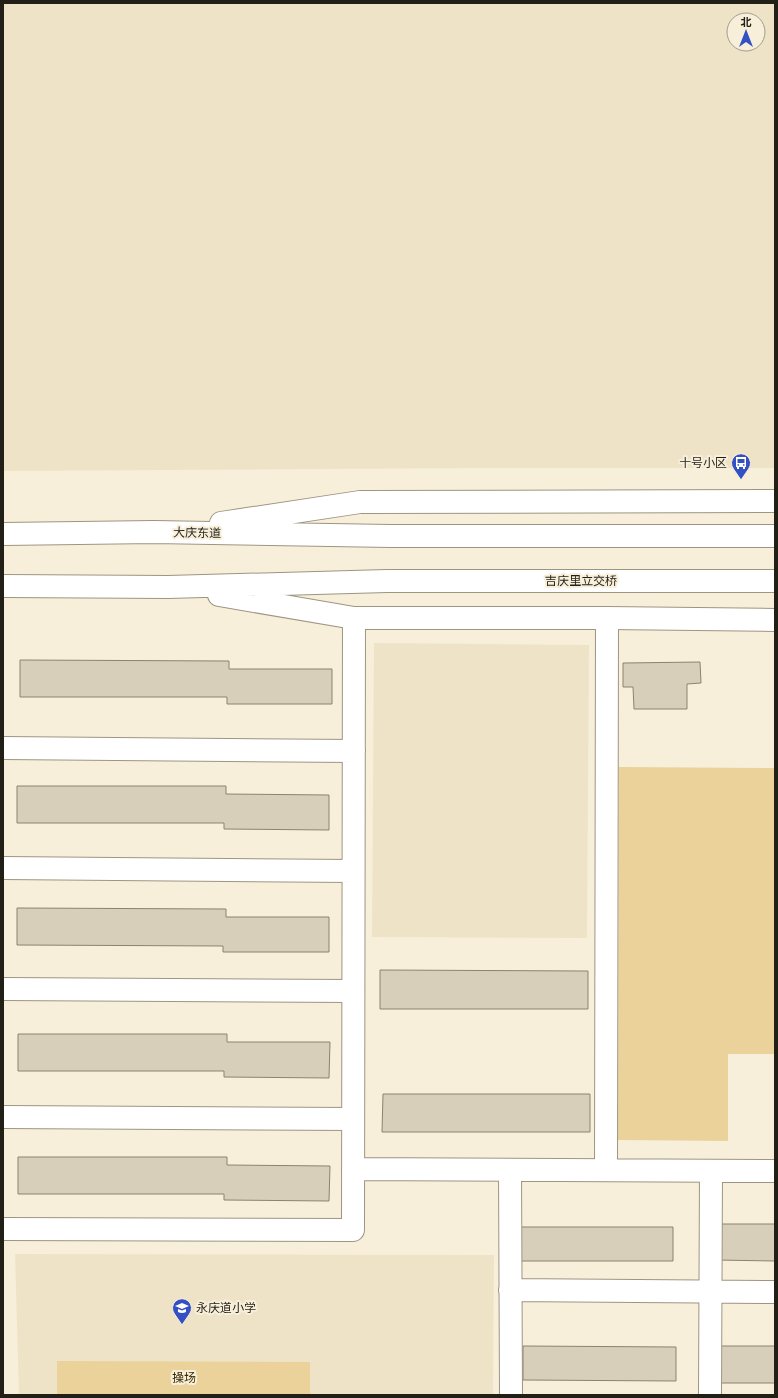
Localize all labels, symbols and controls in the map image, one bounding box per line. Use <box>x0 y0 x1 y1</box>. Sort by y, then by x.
north arrow <box>726 12 766 52</box>
text: 北 <box>741 16 752 28</box>
bus stop icon: 十号小区 <box>730 452 752 480</box>
place label: 十号小区 <box>679 456 727 470</box>
street label: 大庆东道 <box>173 526 221 540</box>
street label: 吉庆里立交桥 <box>545 574 617 588</box>
school or university icon: 永庆道小学 <box>171 1297 193 1325</box>
place label: 永庆道小学 <box>196 1301 256 1315</box>
park label: 操场 <box>172 1371 196 1385</box>

